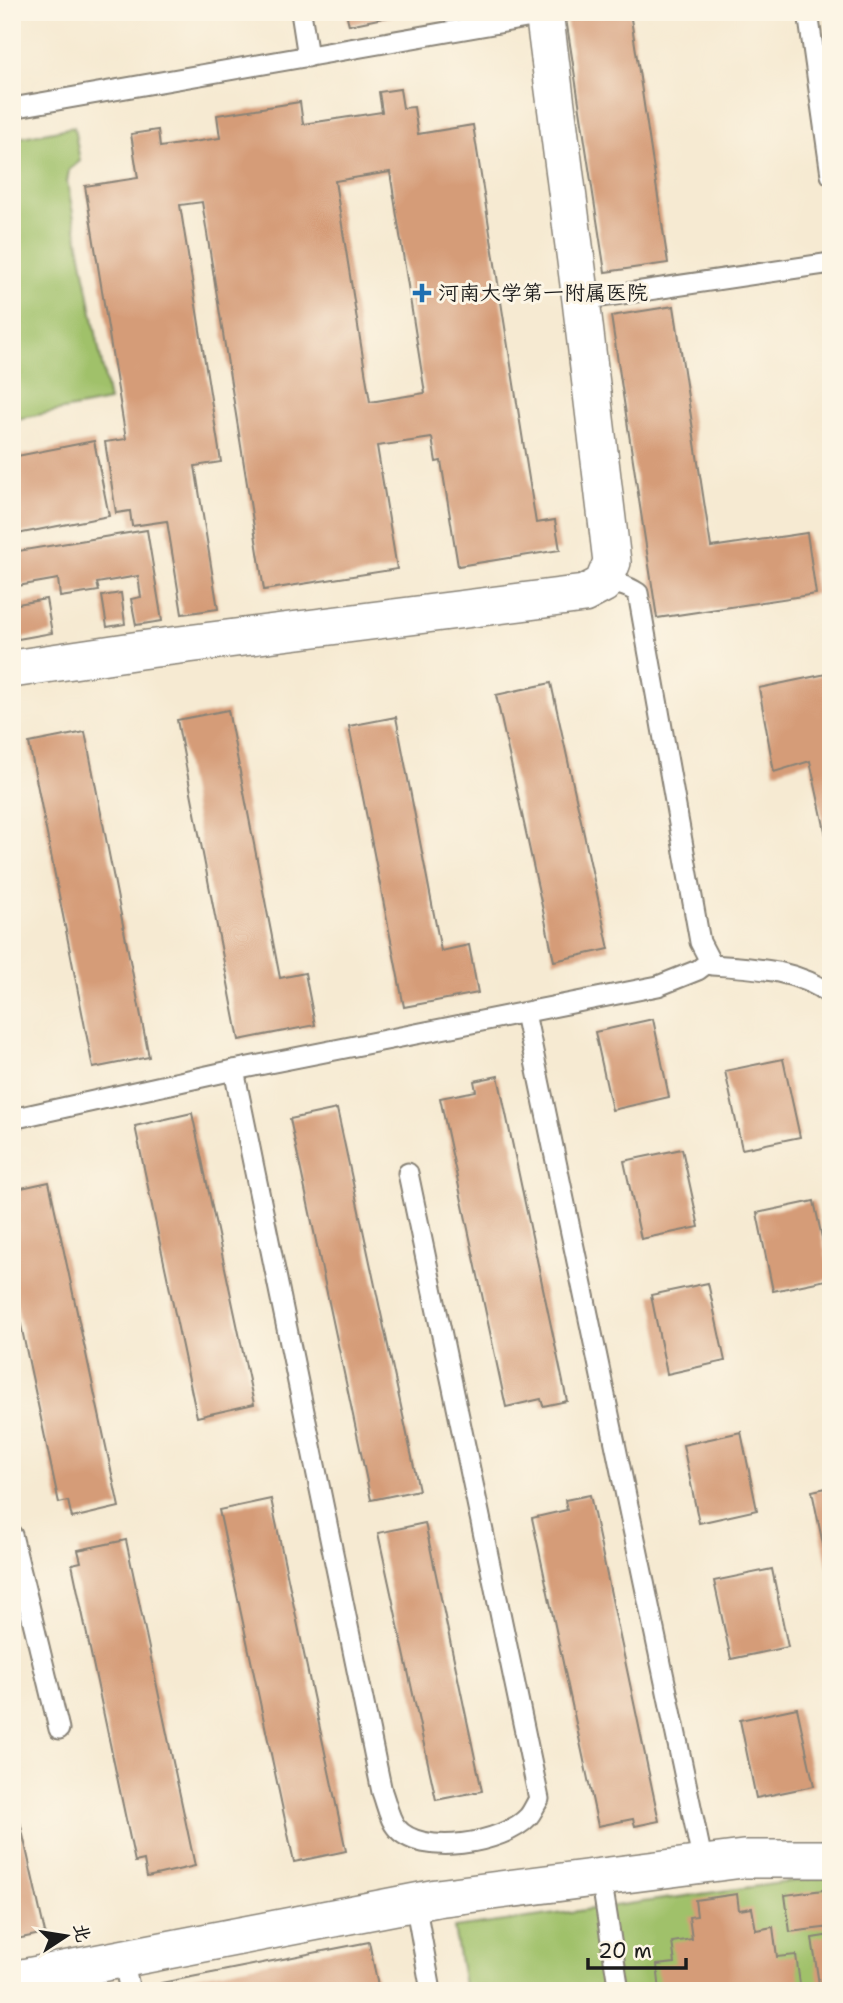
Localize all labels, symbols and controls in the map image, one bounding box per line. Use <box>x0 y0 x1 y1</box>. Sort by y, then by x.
place label: 河南大学第一附属医院 <box>438 279 648 307</box>
marker: 河南大学第一附属医院 <box>412 283 432 303</box>
north arrow <box>32 1902 102 1972</box>
text: 北 <box>68 1921 96 1944</box>
scale bar <box>588 1926 686 1970</box>
text: 20 m <box>598 1937 652 1965</box>

